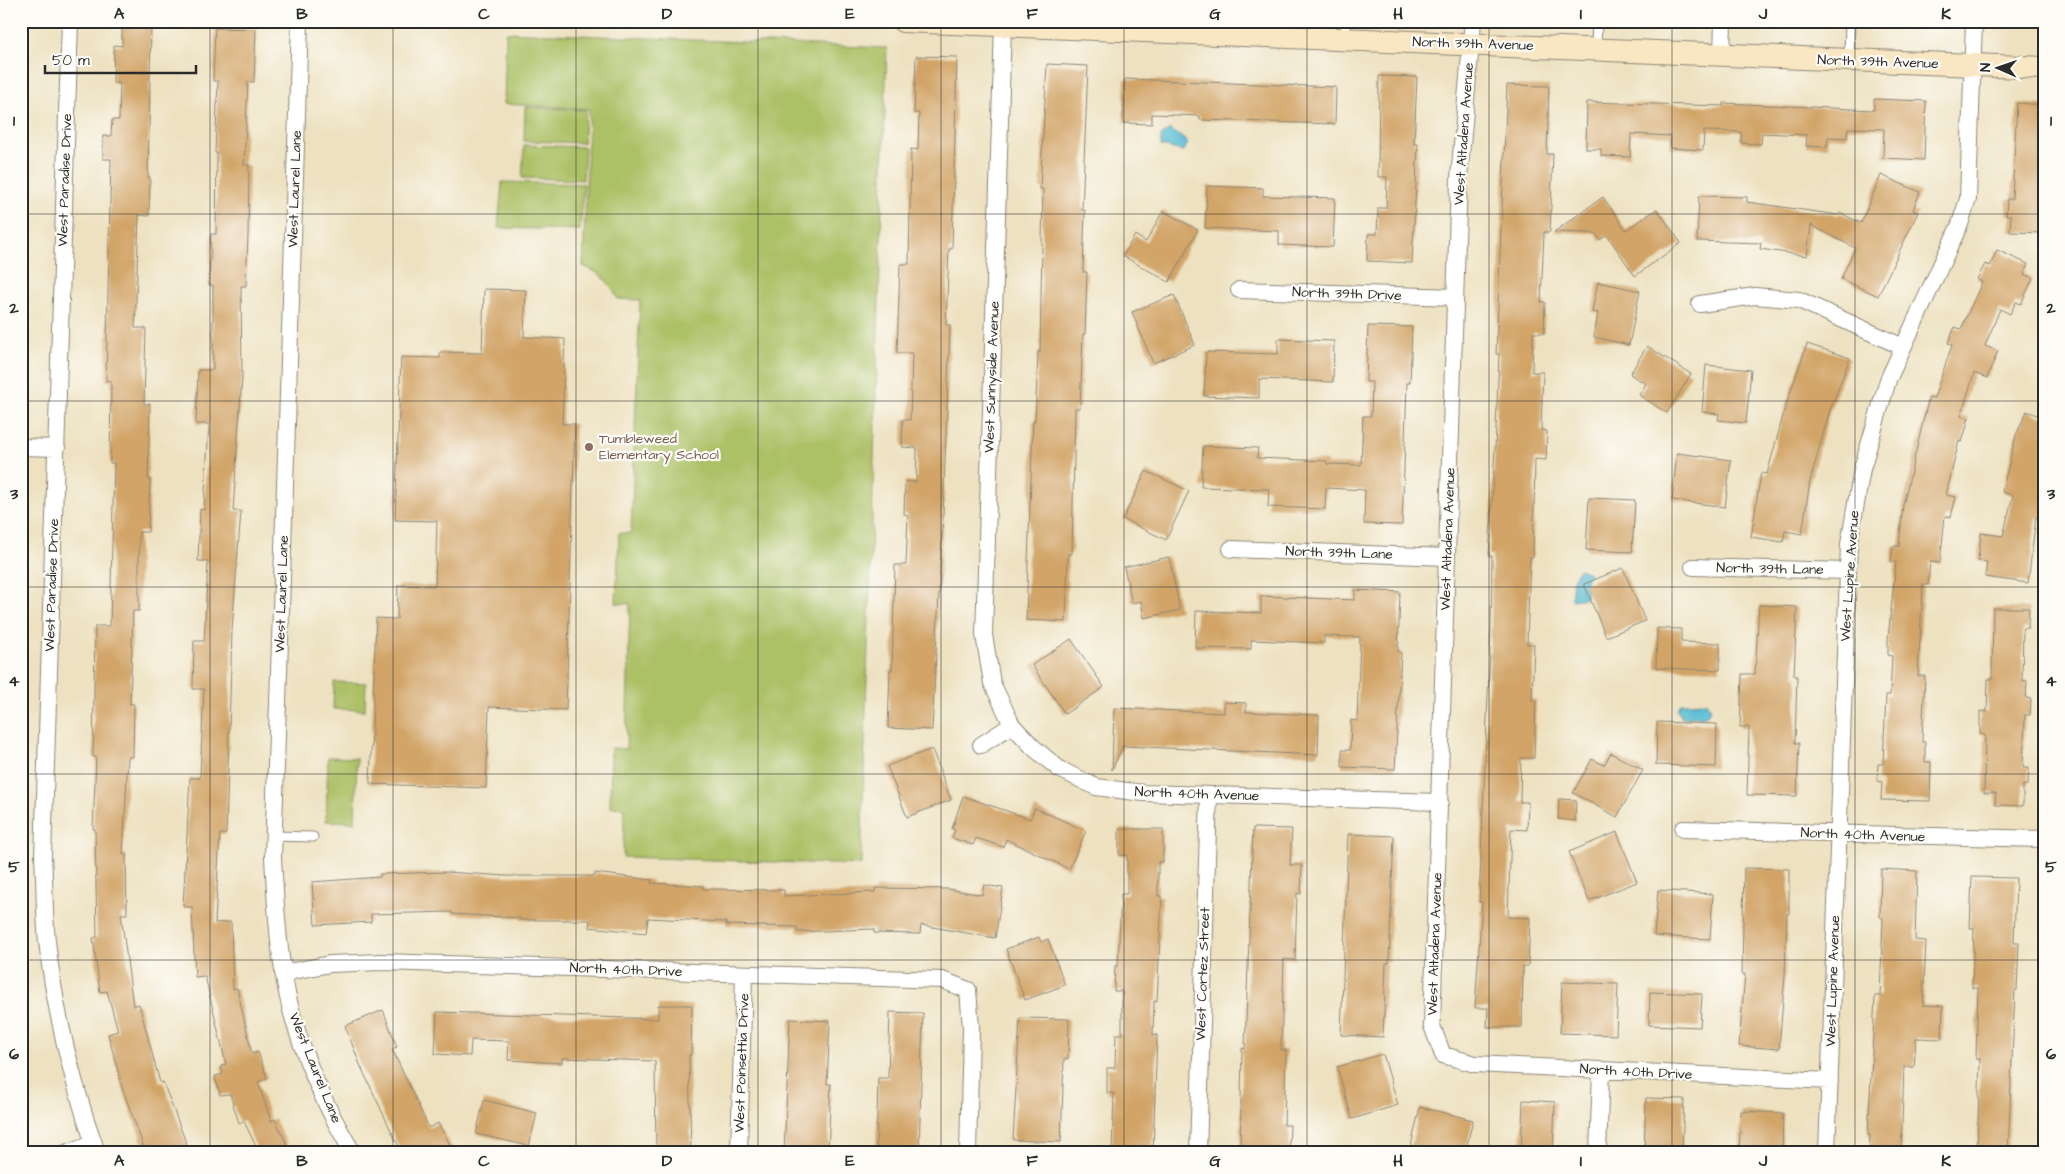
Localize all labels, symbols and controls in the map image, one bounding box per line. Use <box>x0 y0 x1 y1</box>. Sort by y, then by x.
text: A <box>114 3 125 25</box>
text: B <box>296 3 308 25</box>
text: C <box>478 3 490 25</box>
text: D <box>662 3 673 25</box>
text: E <box>845 3 855 25</box>
text: F <box>1026 3 1038 25</box>
text: G <box>1209 3 1221 25</box>
text: H <box>1393 3 1403 25</box>
text: I <box>1580 3 1582 25</box>
text: J <box>1758 3 1768 25</box>
text: K <box>1941 3 1951 25</box>
street label: North 39th Avenue <box>1412 32 1534 56</box>
scale bar <box>45 42 196 74</box>
north arrow <box>1972 42 2022 92</box>
text: 50 m <box>52 50 90 71</box>
street label: North 39th Avenue <box>1817 50 1939 74</box>
street label: West Altadena Avenue <box>1449 62 1479 206</box>
text: N <box>1976 63 1996 72</box>
text: 1 <box>13 110 16 132</box>
text: 1 <box>2050 110 2053 132</box>
street label: West Paradise Drive <box>53 113 77 247</box>
street label: West Laurel Lane <box>283 130 307 248</box>
street label: North 39th Drive <box>1292 282 1403 306</box>
text: 2 <box>8 297 19 319</box>
text: 2 <box>2045 297 2056 319</box>
street label: West Sunnyside Avenue <box>979 300 1005 453</box>
place label: Tumbleweed Elementary School <box>599 429 719 465</box>
marker: Tumbleweed Elementary School <box>583 441 595 453</box>
street label: West Altadena Avenue <box>1436 467 1461 611</box>
text: 3 <box>9 483 19 505</box>
text: 3 <box>2046 483 2056 505</box>
street label: West Lupine Avenue <box>1835 509 1865 642</box>
street label: West Paradise Drive <box>40 518 64 652</box>
street label: West Laurel Lane <box>270 535 294 653</box>
street label: North 39th Lane <box>1285 541 1393 565</box>
street label: North 39th Lane <box>1716 558 1824 580</box>
text: 4 <box>9 670 20 692</box>
text: 4 <box>2046 670 2057 692</box>
street label: North 40th Avenue <box>1134 782 1260 806</box>
street label: North 40th Avenue <box>1800 823 1926 847</box>
text: 5 <box>8 856 20 878</box>
text: 5 <box>2045 856 2057 878</box>
street label: West Altadena Avenue <box>1423 872 1448 1016</box>
street label: West Cortez Street <box>1191 907 1215 1041</box>
street label: West Lupine Avenue <box>1821 915 1845 1047</box>
street label: North 40th Drive <box>569 958 683 982</box>
street label: West Poinsettia Drive <box>730 993 754 1133</box>
street label: West Laurel Lane <box>284 1010 346 1127</box>
text: 6 <box>9 1043 19 1065</box>
text: 6 <box>2046 1043 2056 1065</box>
street label: North 40th Drive <box>1579 1059 1693 1085</box>
text: A <box>114 1150 125 1172</box>
text: B <box>296 1150 308 1172</box>
text: C <box>478 1150 490 1172</box>
text: D <box>662 1150 673 1172</box>
text: E <box>845 1150 855 1172</box>
text: F <box>1026 1150 1038 1172</box>
text: G <box>1209 1150 1221 1172</box>
text: H <box>1393 1150 1403 1172</box>
text: I <box>1580 1150 1582 1172</box>
text: J <box>1758 1150 1768 1172</box>
text: K <box>1941 1150 1951 1172</box>

